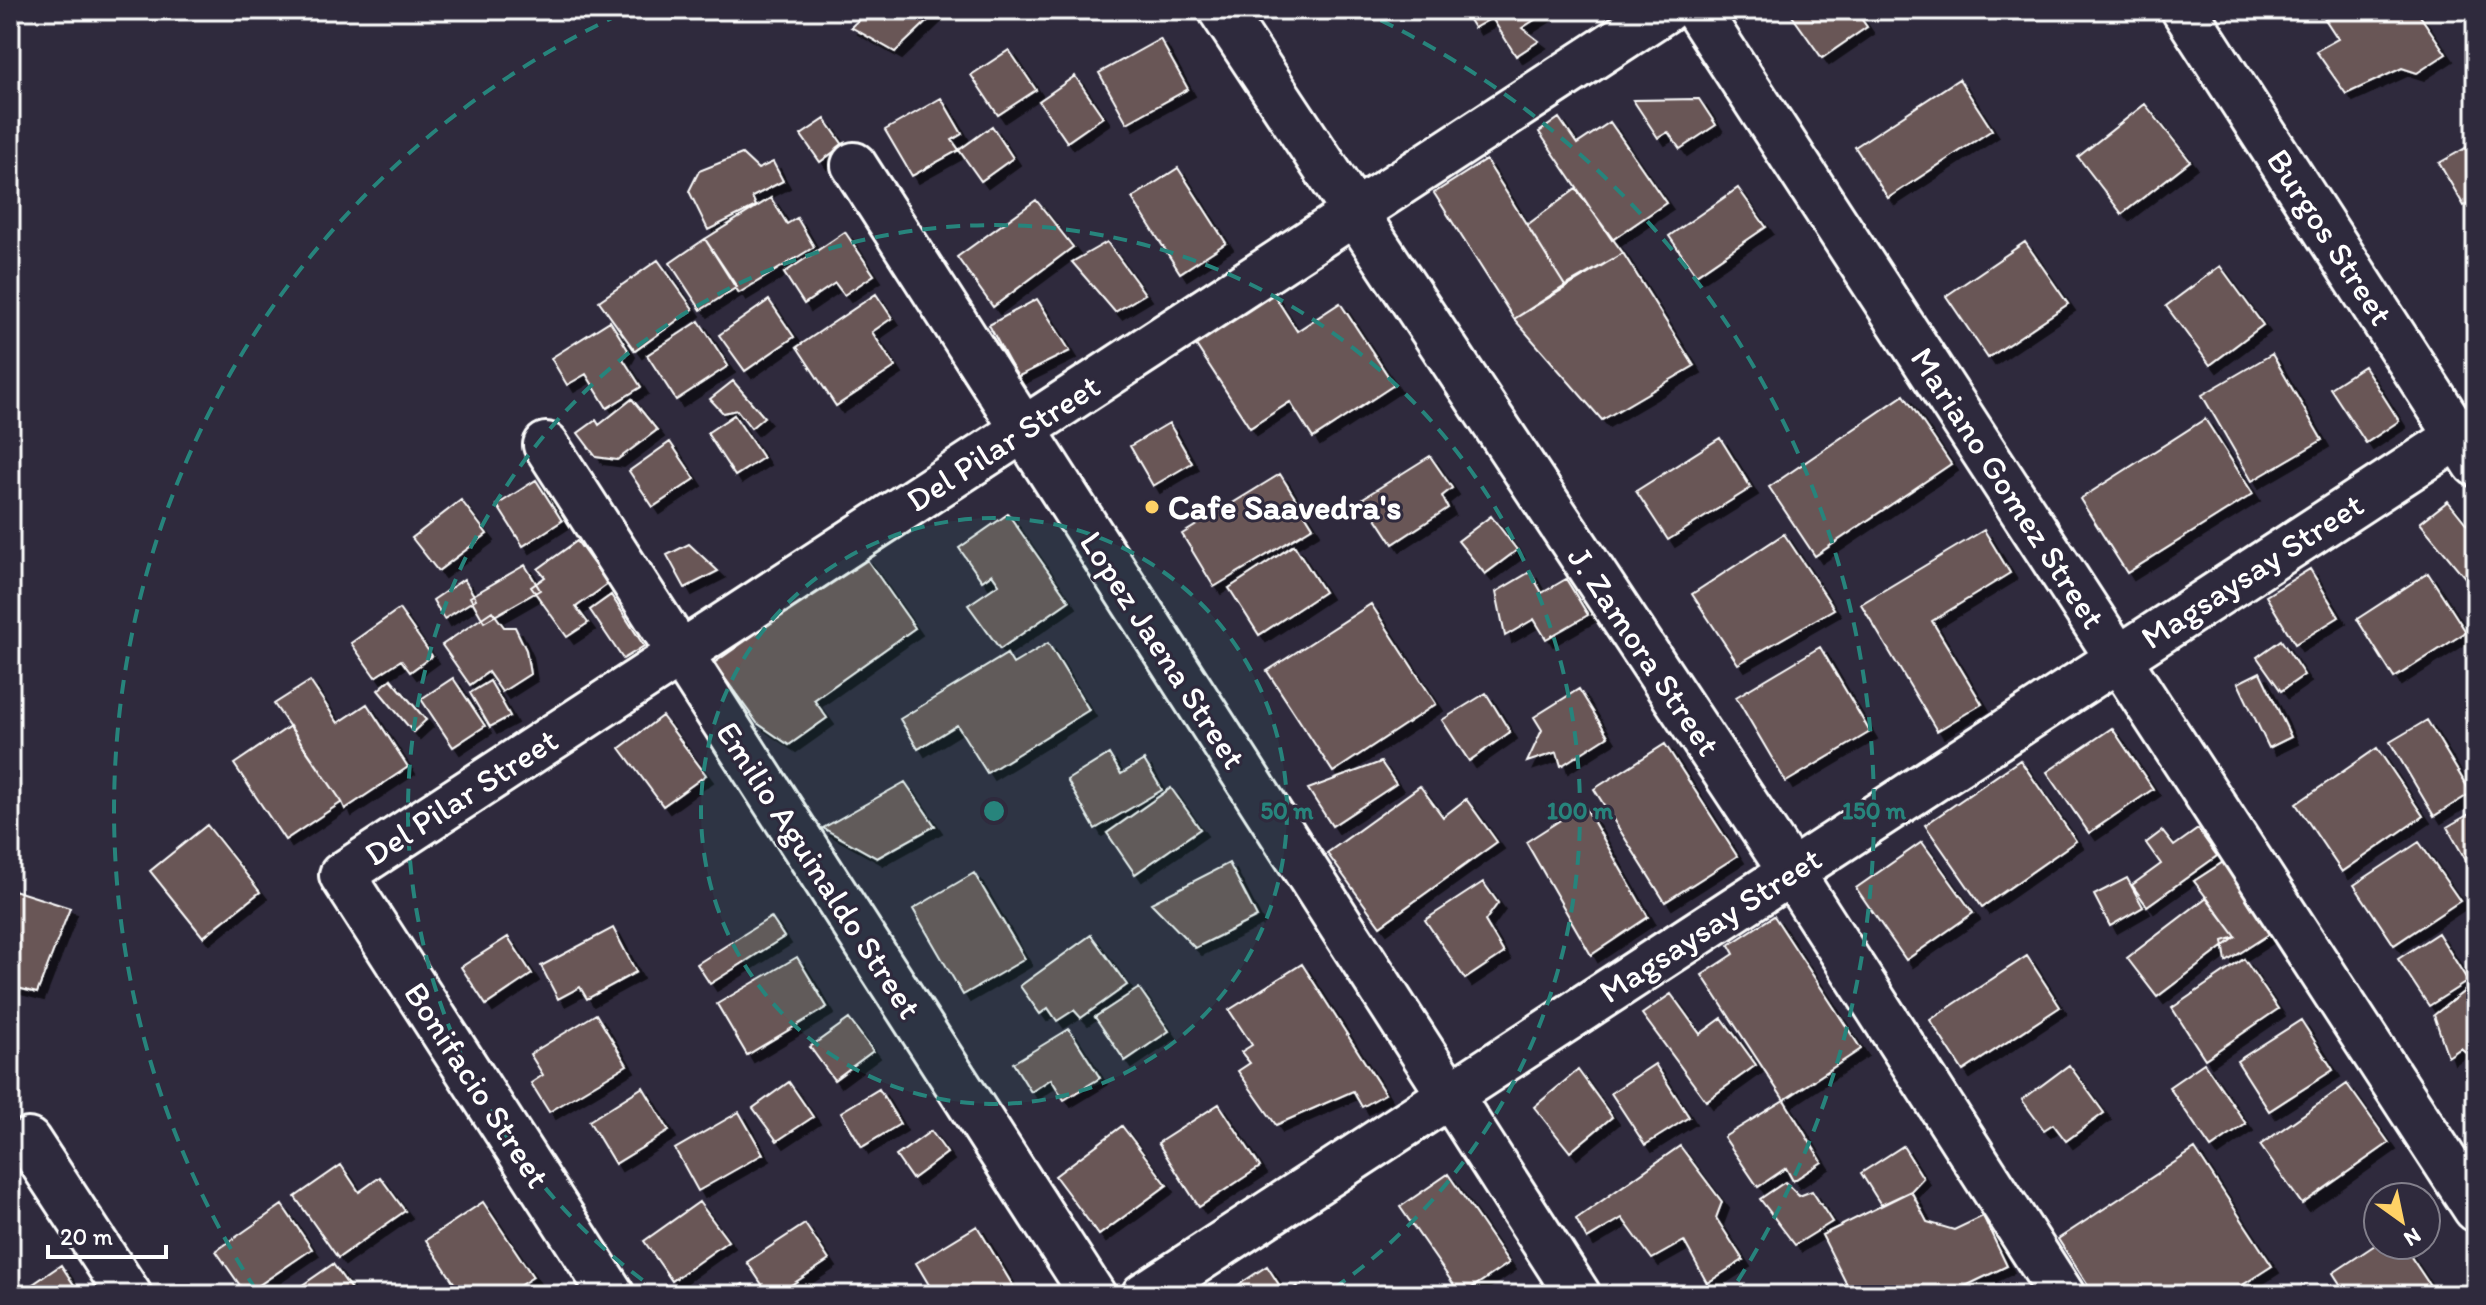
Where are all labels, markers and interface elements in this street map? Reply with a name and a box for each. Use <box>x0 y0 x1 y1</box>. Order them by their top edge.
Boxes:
street label: Burgos Street <box>2258 141 2402 333</box>
street label: Mariano Gomez Street <box>1902 340 2114 636</box>
street label: Del Pilar Street <box>899 365 1107 521</box>
street label: Magsaysay Street <box>2133 484 2371 658</box>
place label: Cafe Saavedra's <box>1168 487 1401 528</box>
marker: Cafe Saavedra's <box>1143 498 1161 516</box>
street label: Lopez Jaena Street <box>1071 523 1255 777</box>
street label: J. Zamora Street <box>1559 538 1729 764</box>
street label: Emilio Aguinaldo Street <box>708 714 930 1026</box>
street label: Del Pilar Street <box>357 719 565 875</box>
text: 50 m <box>1261 796 1314 825</box>
text: 100 m <box>1547 796 1614 825</box>
text: 150 m <box>1842 796 1907 825</box>
centre of rings <box>980 797 1008 825</box>
street label: Magsaysay Street <box>1591 838 1829 1012</box>
street label: Bonifacio Street <box>395 974 559 1196</box>
north arrow <box>2362 1181 2442 1261</box>
scale bar <box>48 1209 166 1259</box>
text: 20 m <box>60 1222 113 1251</box>
text: N <box>2399 1222 2426 1253</box>

